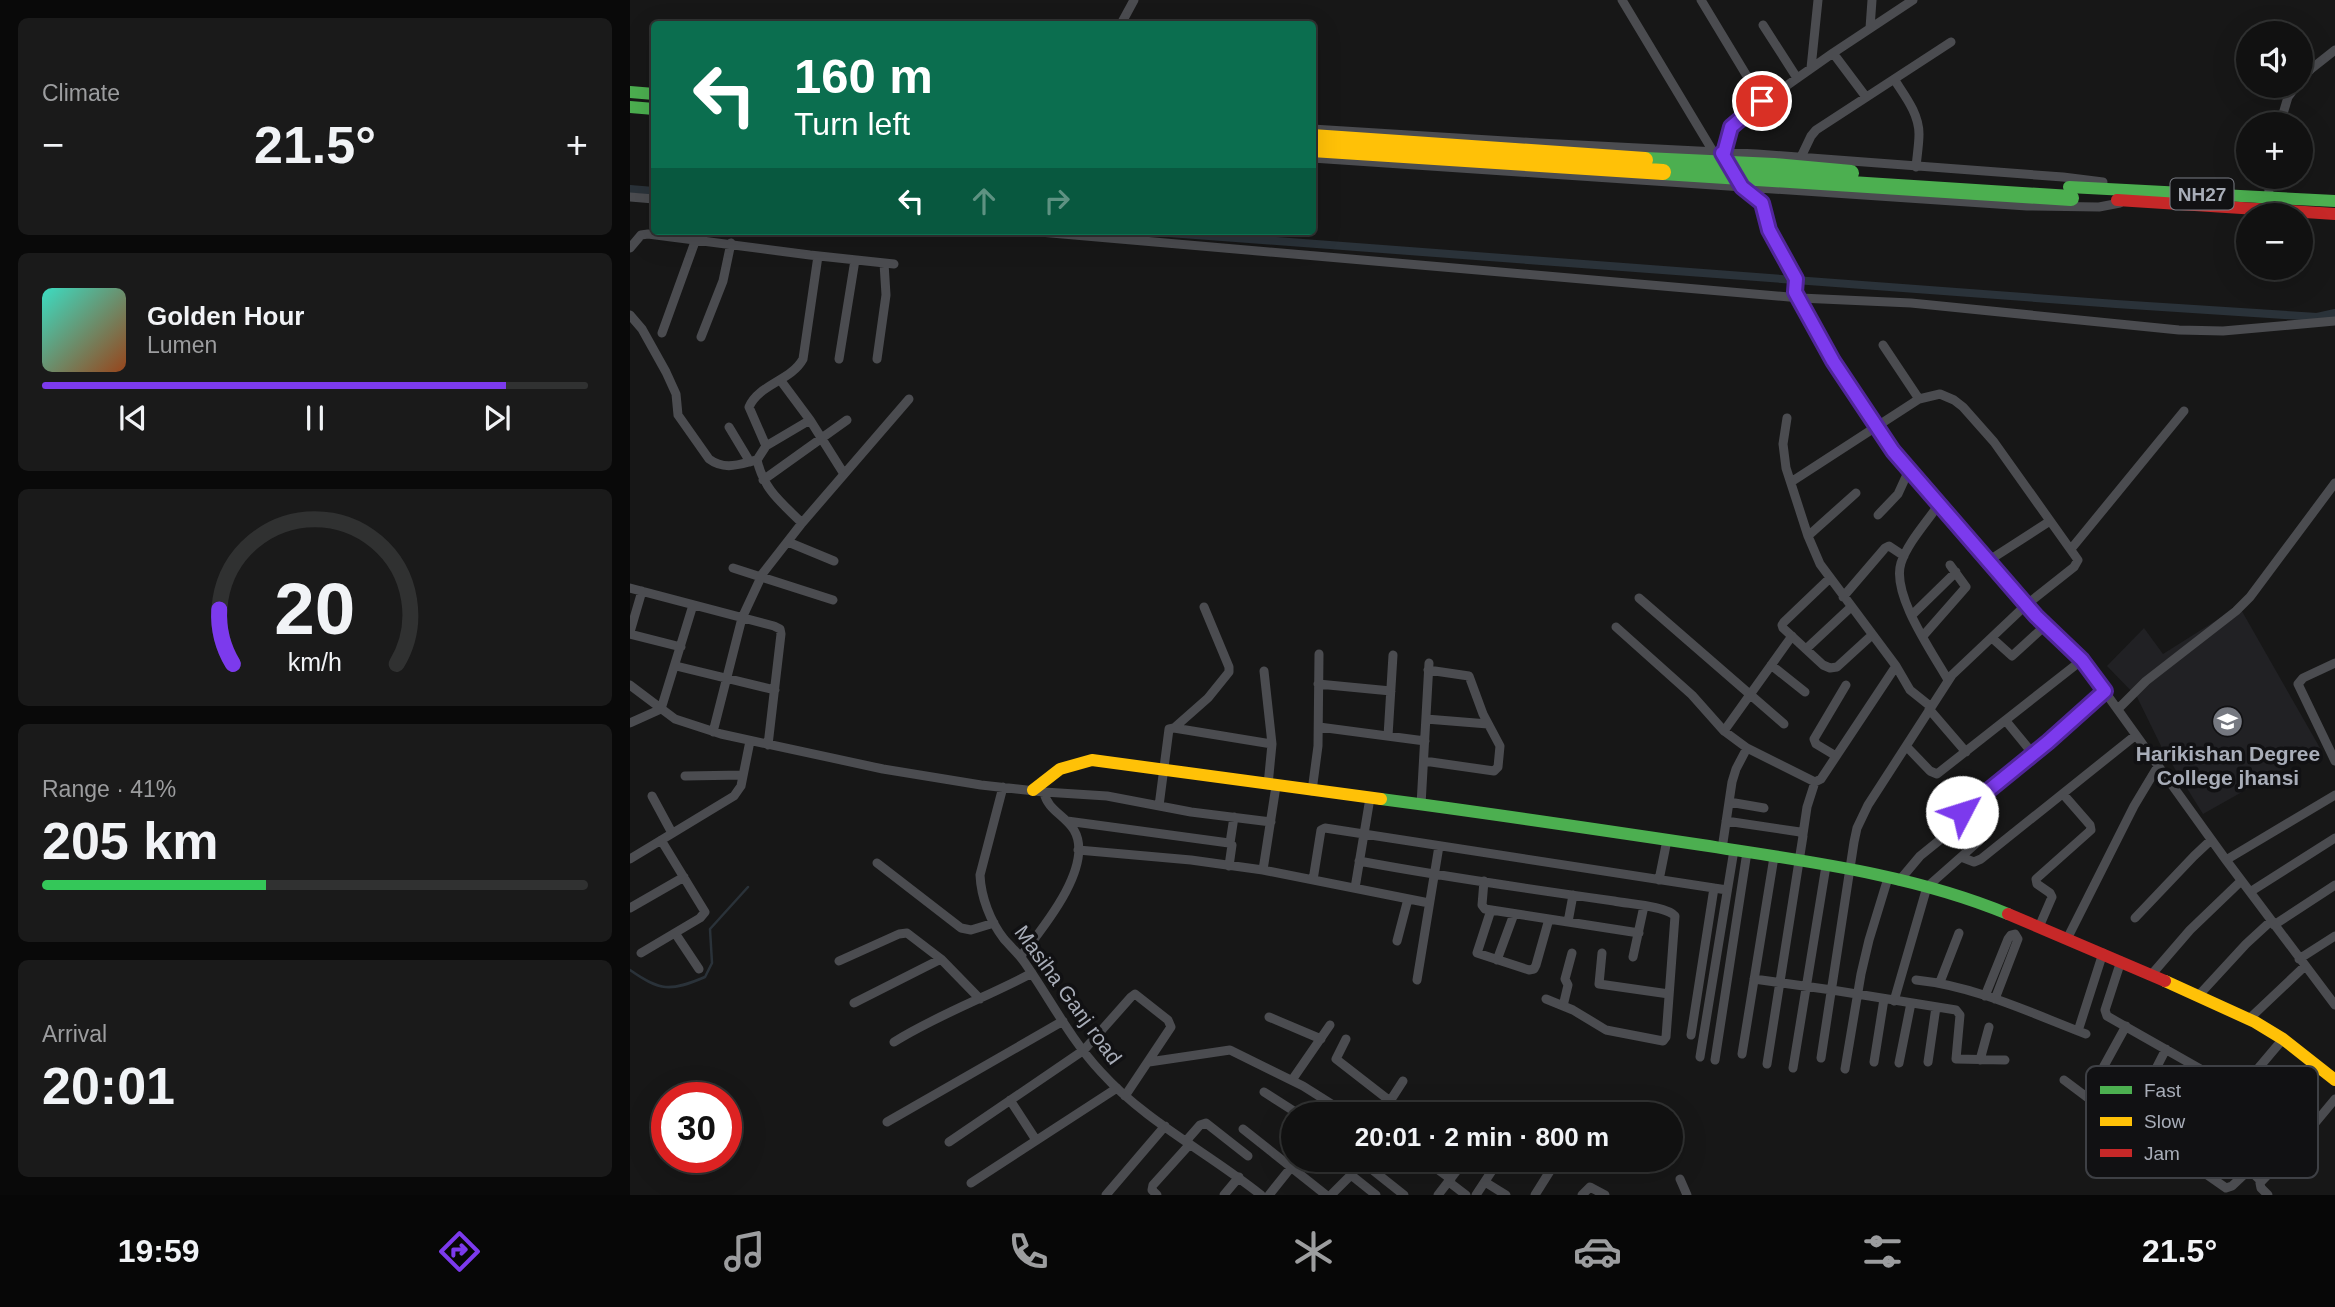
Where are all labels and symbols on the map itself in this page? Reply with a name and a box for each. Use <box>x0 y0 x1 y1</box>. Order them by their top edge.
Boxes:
pin <box>1732 71 1792 131</box>
road number: NH27 <box>2170 178 2234 210</box>
school or university icon: Harikishan Degree College jhansi <box>2211 705 2245 739</box>
place label: Harikishan Degree College jhansi <box>2136 742 2320 789</box>
position arrow <box>1925 775 1999 849</box>
street label: Masiha Ganj road <box>1010 921 1126 1069</box>
legend <box>2086 1066 2318 1178</box>
text: Fast <box>2144 1080 2182 1101</box>
speed limit sign: 30 <box>651 1082 742 1173</box>
text: Slow <box>2144 1111 2185 1132</box>
text: Jam <box>2144 1143 2180 1164</box>

